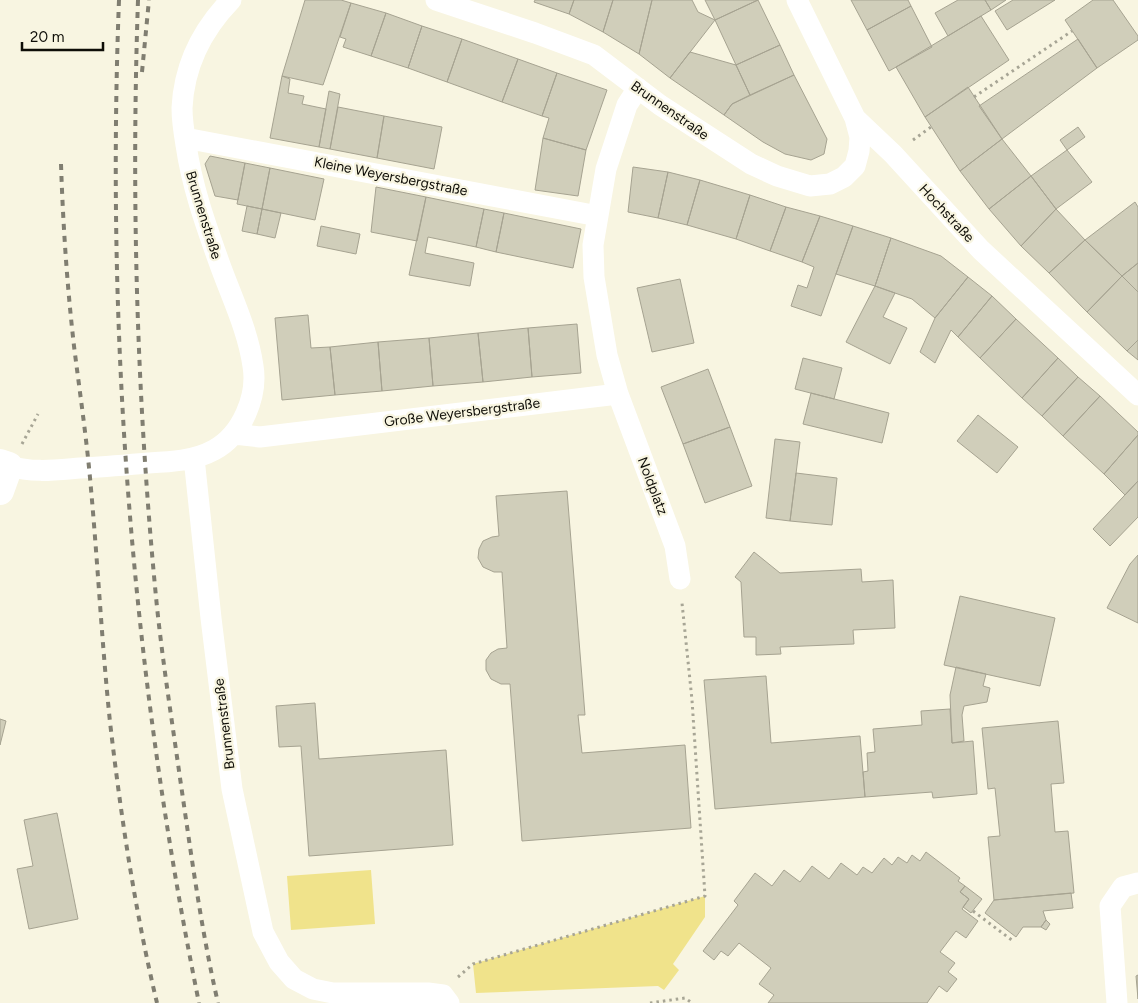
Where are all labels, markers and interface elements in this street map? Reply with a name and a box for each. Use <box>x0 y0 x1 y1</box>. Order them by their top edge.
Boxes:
scale bar <box>22 20 104 52</box>
text: 20 m <box>30 28 64 46</box>
street label: Brunnenstraße <box>627 77 712 144</box>
street label: Kleine Weyersbergstraße <box>313 153 469 200</box>
street label: Brunnenstraße <box>182 169 225 262</box>
street label: Hochstraße <box>915 181 978 246</box>
street label: Große Weyersbergstraße <box>383 394 541 430</box>
street label: Noldplatz <box>634 455 671 518</box>
street label: Brunnenstraße <box>210 677 239 770</box>

